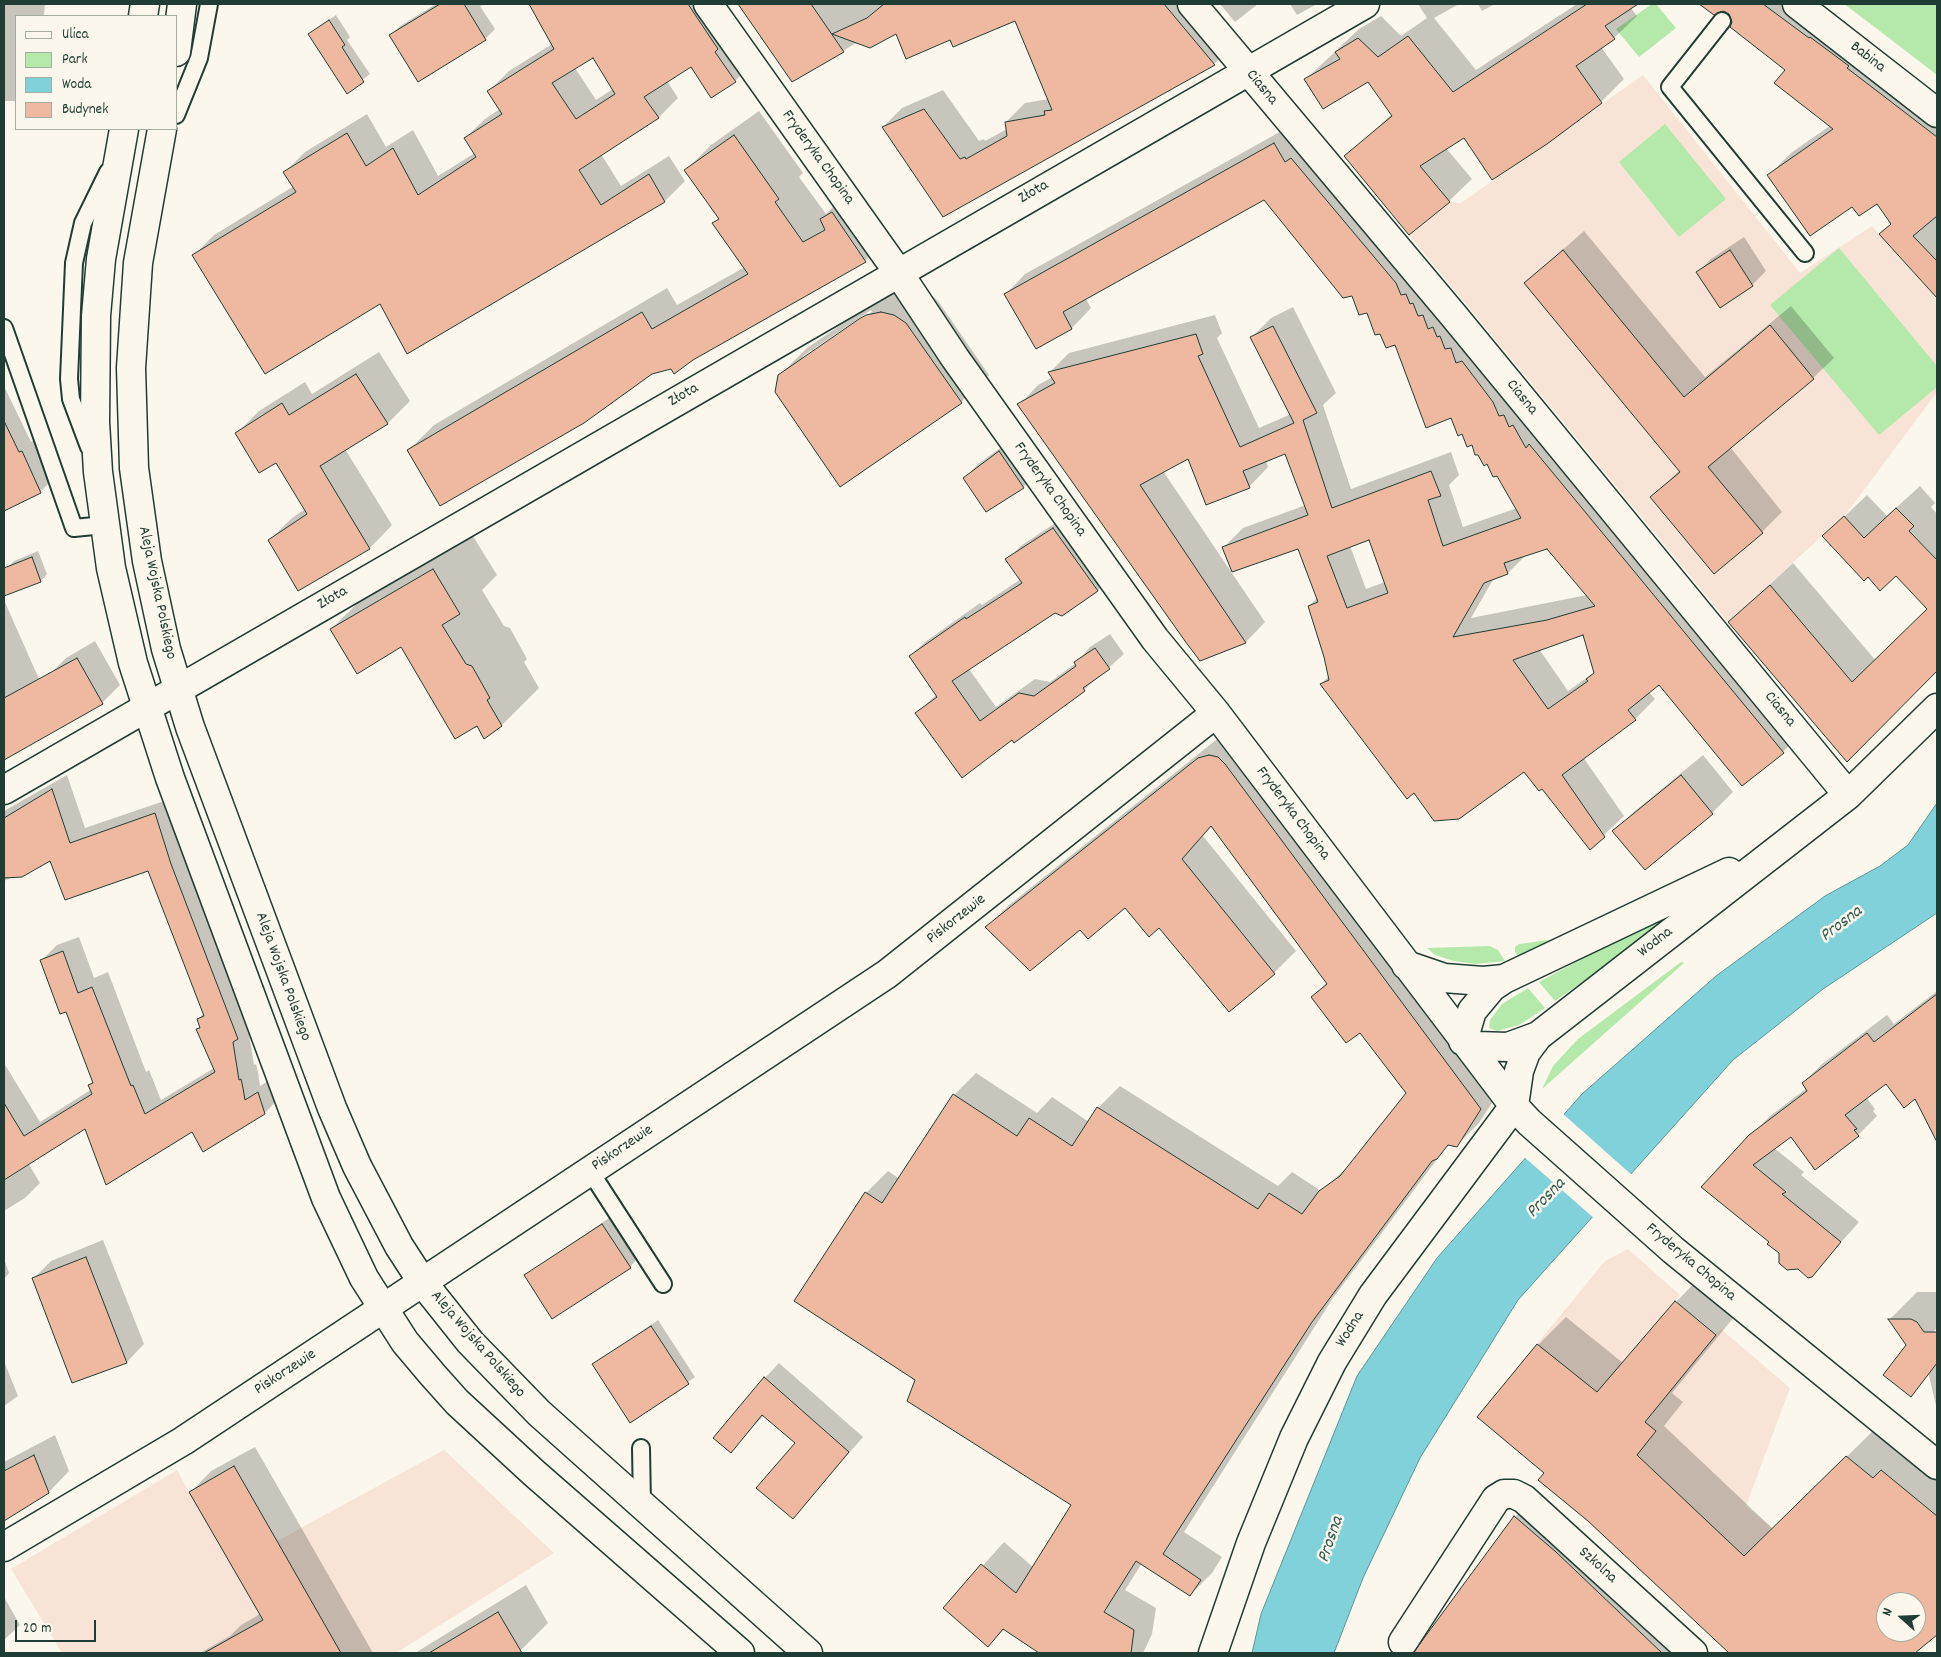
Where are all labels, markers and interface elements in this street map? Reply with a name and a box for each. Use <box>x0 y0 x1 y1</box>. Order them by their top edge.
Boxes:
legend <box>15 15 178 130</box>
text: Ulica <box>62 24 89 46</box>
street label: Babina <box>1845 38 1889 78</box>
text: Park <box>62 49 88 71</box>
street label: Ciasna <box>1241 67 1281 109</box>
text: Woda <box>62 74 91 96</box>
text: Budynek <box>62 99 108 121</box>
street label: Fryderyka Chopina <box>776 107 858 209</box>
street label: Złota <box>1016 177 1052 209</box>
street label: Ciasna <box>1501 376 1541 420</box>
street label: Złota <box>666 380 702 412</box>
street label: Fryderyka Chopina <box>1008 439 1090 541</box>
street label: Aleja Wojska Polskiego <box>133 525 179 661</box>
street label: Złota <box>315 583 351 615</box>
street label: Ciasna <box>1759 688 1799 732</box>
street label: Fryderyka Chopina <box>1251 764 1333 864</box>
street label: Piskorzewie <box>924 891 990 949</box>
water label: Prosna <box>1817 902 1867 948</box>
street label: Aleja Wojska Polskiego <box>250 910 314 1044</box>
street label: Wodna <box>1635 924 1677 962</box>
street label: Piskorzewie <box>589 1121 657 1177</box>
water label: Prosna <box>1523 1175 1571 1223</box>
street label: Fryderyka Chopina <box>1641 1220 1739 1306</box>
street label: Aleja Wojska Polskiego <box>425 1288 529 1402</box>
street label: Wodna <box>1333 1309 1369 1351</box>
street label: Piskorzewie <box>251 1346 321 1400</box>
water label: Prosna <box>1314 1514 1350 1566</box>
street label: Szkolna <box>1574 1544 1620 1588</box>
north arrow <box>1876 1592 1926 1642</box>
text: N <box>1877 1606 1898 1619</box>
scale bar <box>18 1610 99 1642</box>
text: 20 m <box>23 1618 51 1640</box>

